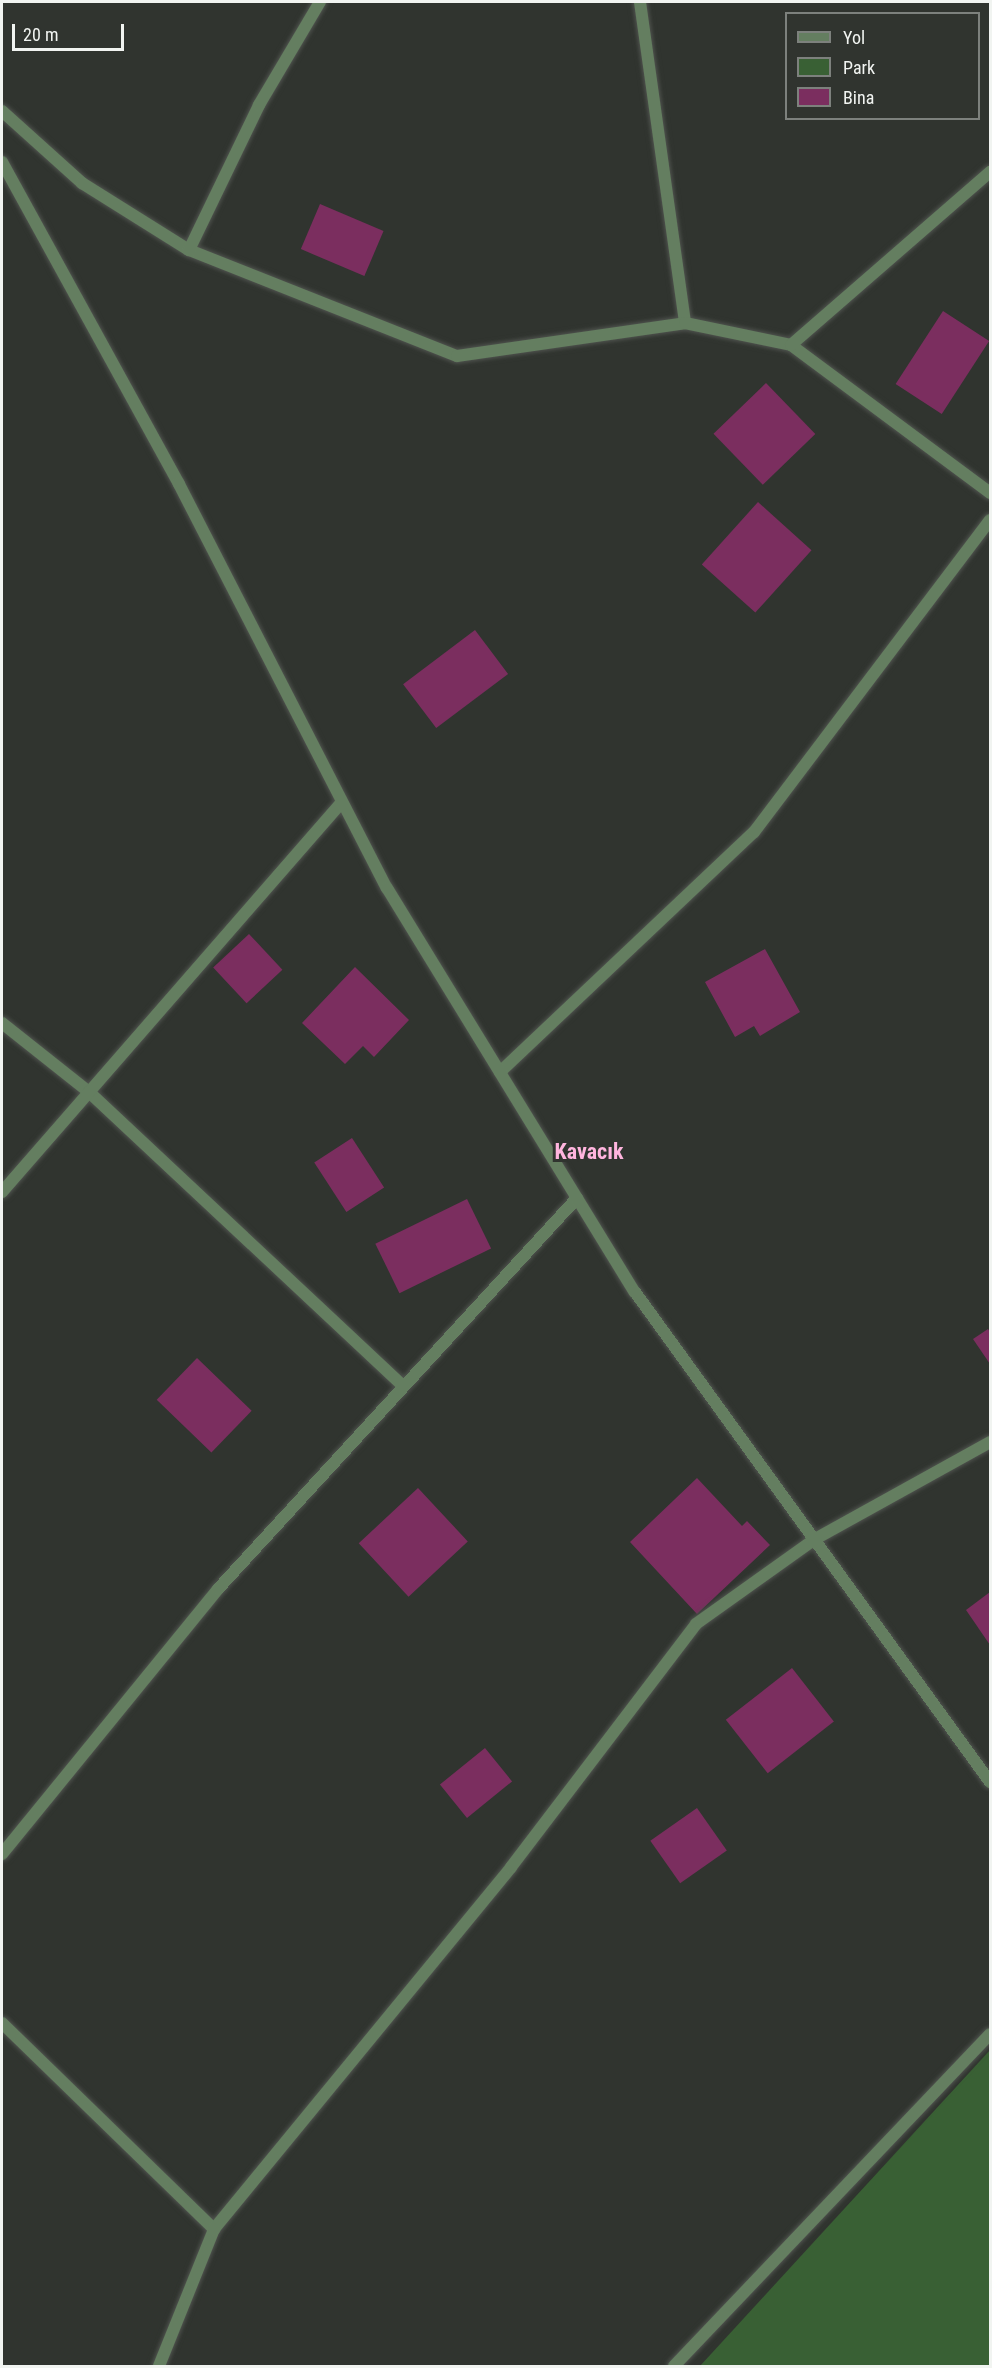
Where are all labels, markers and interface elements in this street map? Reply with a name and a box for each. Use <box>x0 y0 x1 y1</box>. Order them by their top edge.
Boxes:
scale bar <box>15 12 128 50</box>
legend <box>785 12 980 120</box>
text: 20 m <box>23 24 58 45</box>
text: Yol <box>843 27 865 48</box>
text: Park <box>843 57 875 78</box>
text: Bina <box>843 87 874 108</box>
district label: Kavacık <box>555 1139 623 1165</box>

